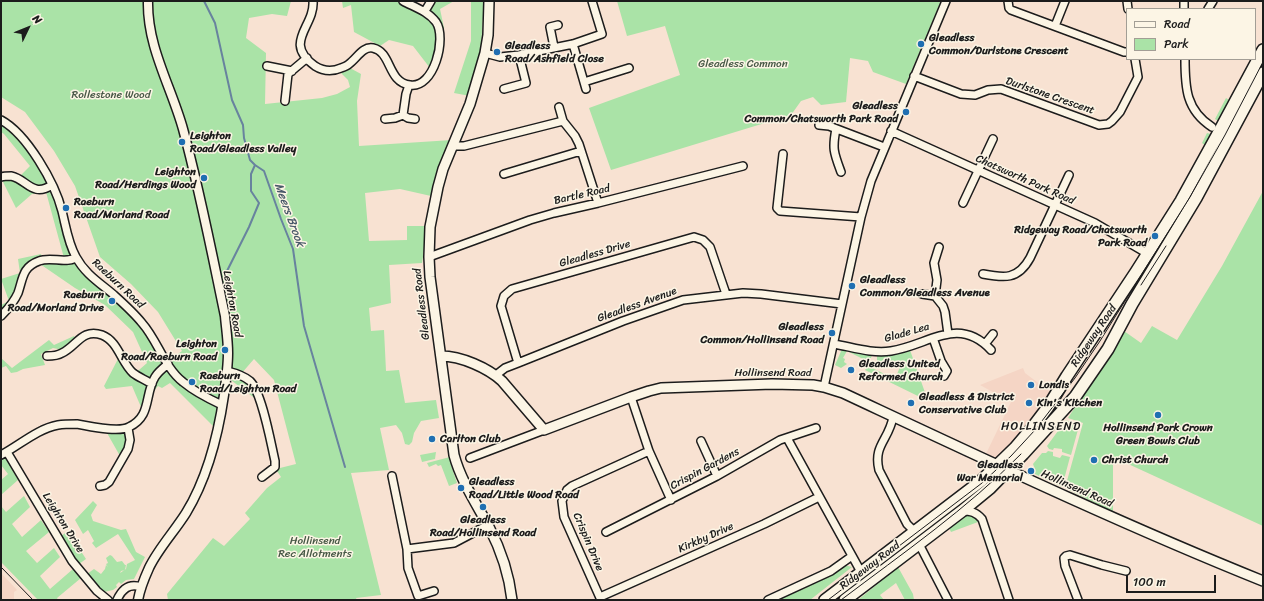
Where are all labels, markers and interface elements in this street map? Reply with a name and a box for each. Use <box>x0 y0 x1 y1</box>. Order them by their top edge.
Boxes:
north arrow <box>8 8 48 48</box>
legend <box>1126 8 1256 60</box>
text: N <box>28 10 47 29</box>
text: Road <box>1164 13 1190 35</box>
place label: Gleadless Common/Durlstone Crescent <box>929 31 1068 57</box>
text: Park <box>1164 33 1189 55</box>
place label: Gleadless Road/Ashfield Close <box>505 39 604 65</box>
marker: Gleadless Common/Durlstone Crescent <box>916 39 926 49</box>
marker: Gleadless Road/Ashfield Close <box>492 47 502 57</box>
park label: Gleadless Common <box>698 57 788 71</box>
street label: Durlstone Crescent <box>1004 75 1096 117</box>
park label: Rollestone Wood <box>72 88 150 102</box>
place label: Gleadless Common/Chatsworth Park Road <box>744 99 898 125</box>
marker: Gleadless Common/Chatsworth Park Road <box>901 107 911 117</box>
place label: Leighton Road/Gleadless Valley <box>190 129 296 155</box>
marker: Leighton Road/Gleadless Valley <box>177 137 187 147</box>
street label: Chatsworth Park Road <box>973 152 1077 208</box>
place label: Leighton Road/Herdings Wood <box>95 165 196 191</box>
marker: Leighton Road/Herdings Wood <box>199 173 209 183</box>
water label: Meers Brook <box>271 181 307 249</box>
street label: Bartle Road <box>553 182 611 208</box>
place label: Raeburn Road/Morland Road <box>74 195 169 221</box>
marker: Raeburn Road/Morland Road <box>61 203 71 213</box>
place label: Ridgeway Road/Chatsworth Park Road <box>1014 223 1147 249</box>
marker: Ridgeway Road/Chatsworth Park Road <box>1150 231 1160 241</box>
street label: Gleadless Drive <box>558 238 632 270</box>
street label: Raeburn Road <box>89 256 147 312</box>
street label: Gleadless Road <box>411 267 433 341</box>
street label: Leighton Road <box>220 270 244 338</box>
place label: Gleadless Common/Gleadless Avenue <box>860 273 990 299</box>
marker: Gleadless Common/Gleadless Avenue <box>847 281 857 291</box>
street label: Gleadless Avenue <box>596 285 678 325</box>
place label: Raeburn Road/Morland Drive <box>8 288 104 314</box>
marker: Raeburn Road/Morland Drive <box>107 296 117 306</box>
street label: Ridgeway Road <box>1068 302 1120 370</box>
place label: Gleadless Common/Hollinsend Road <box>700 320 824 346</box>
street label: Glade Lea <box>883 320 931 346</box>
marker: Gleadless Common/Hollinsend Road <box>827 328 837 338</box>
place label: Leighton Road/Raeburn Road <box>121 337 217 363</box>
marker: Leighton Road/Raeburn Road <box>220 345 230 355</box>
place label: Gleadless United Reformed Church <box>859 357 943 383</box>
marker: Gleadless United Reformed Church <box>846 365 856 375</box>
street label: Hollinsend Road <box>734 366 812 380</box>
place label: Raeburn Road/Leighton Road <box>200 369 296 395</box>
marker: Raeburn Road/Leighton Road <box>187 377 197 387</box>
place label: Londis <box>1039 378 1069 392</box>
marker: Londis <box>1026 380 1036 390</box>
place label: Gleadless & District Conservative Club <box>919 390 1015 416</box>
place label: Kin's Kitchen <box>1037 396 1102 410</box>
marker: Gleadless & District Conservative Club <box>906 398 916 408</box>
marker: Kin's Kitchen <box>1024 398 1034 408</box>
marker: Hollinsend Park Crown Green Bowls Club <box>1153 410 1163 420</box>
district label: HOLLINSEND <box>1001 420 1081 434</box>
place label: Hollinsend Park Crown Green Bowls Club <box>1103 421 1213 447</box>
place label: Carlton Club <box>440 432 501 446</box>
marker: Carlton Club <box>427 434 437 444</box>
street label: Crispin Gardens <box>668 445 742 493</box>
place label: Christ Church <box>1102 453 1169 467</box>
marker: Christ Church <box>1089 455 1099 465</box>
place label: Gleadless War Memorial <box>957 458 1023 484</box>
marker: Gleadless War Memorial <box>1026 466 1036 476</box>
street label: Hollinsend Road <box>1039 467 1115 511</box>
place label: Gleadless Road/Little Wood Road <box>469 475 579 501</box>
marker: Gleadless Road/Little Wood Road <box>456 483 466 493</box>
street label: Leighton Drive <box>39 490 87 556</box>
marker: Gleadless Road/Hollinsend Road <box>478 502 488 512</box>
street label: Crispin Drive <box>570 511 606 573</box>
place label: Gleadless Road/Hollinsend Road <box>430 513 536 539</box>
street label: Kirkby Drive <box>676 520 736 556</box>
park label: Hollinsend Rec Allotments <box>278 534 352 560</box>
street label: Ridgeway Road <box>837 539 903 593</box>
scale bar <box>1128 567 1218 593</box>
text: 100 m <box>1133 571 1166 593</box>

